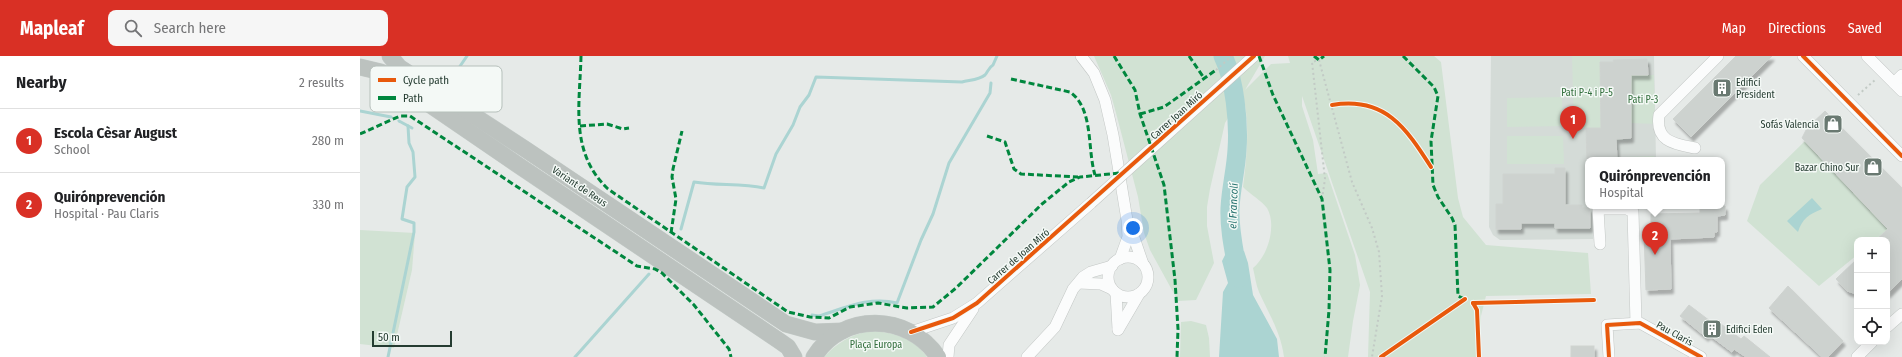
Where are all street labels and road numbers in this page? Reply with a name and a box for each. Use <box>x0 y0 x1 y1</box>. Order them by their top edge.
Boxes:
street label: Carrer Joan Miró <box>1148 89 1205 142</box>
street label: Variant de Reus <box>550 164 609 210</box>
street label: Carrer de Joan Miró <box>985 226 1052 287</box>
street label: Pau Claris <box>1654 319 1695 349</box>

